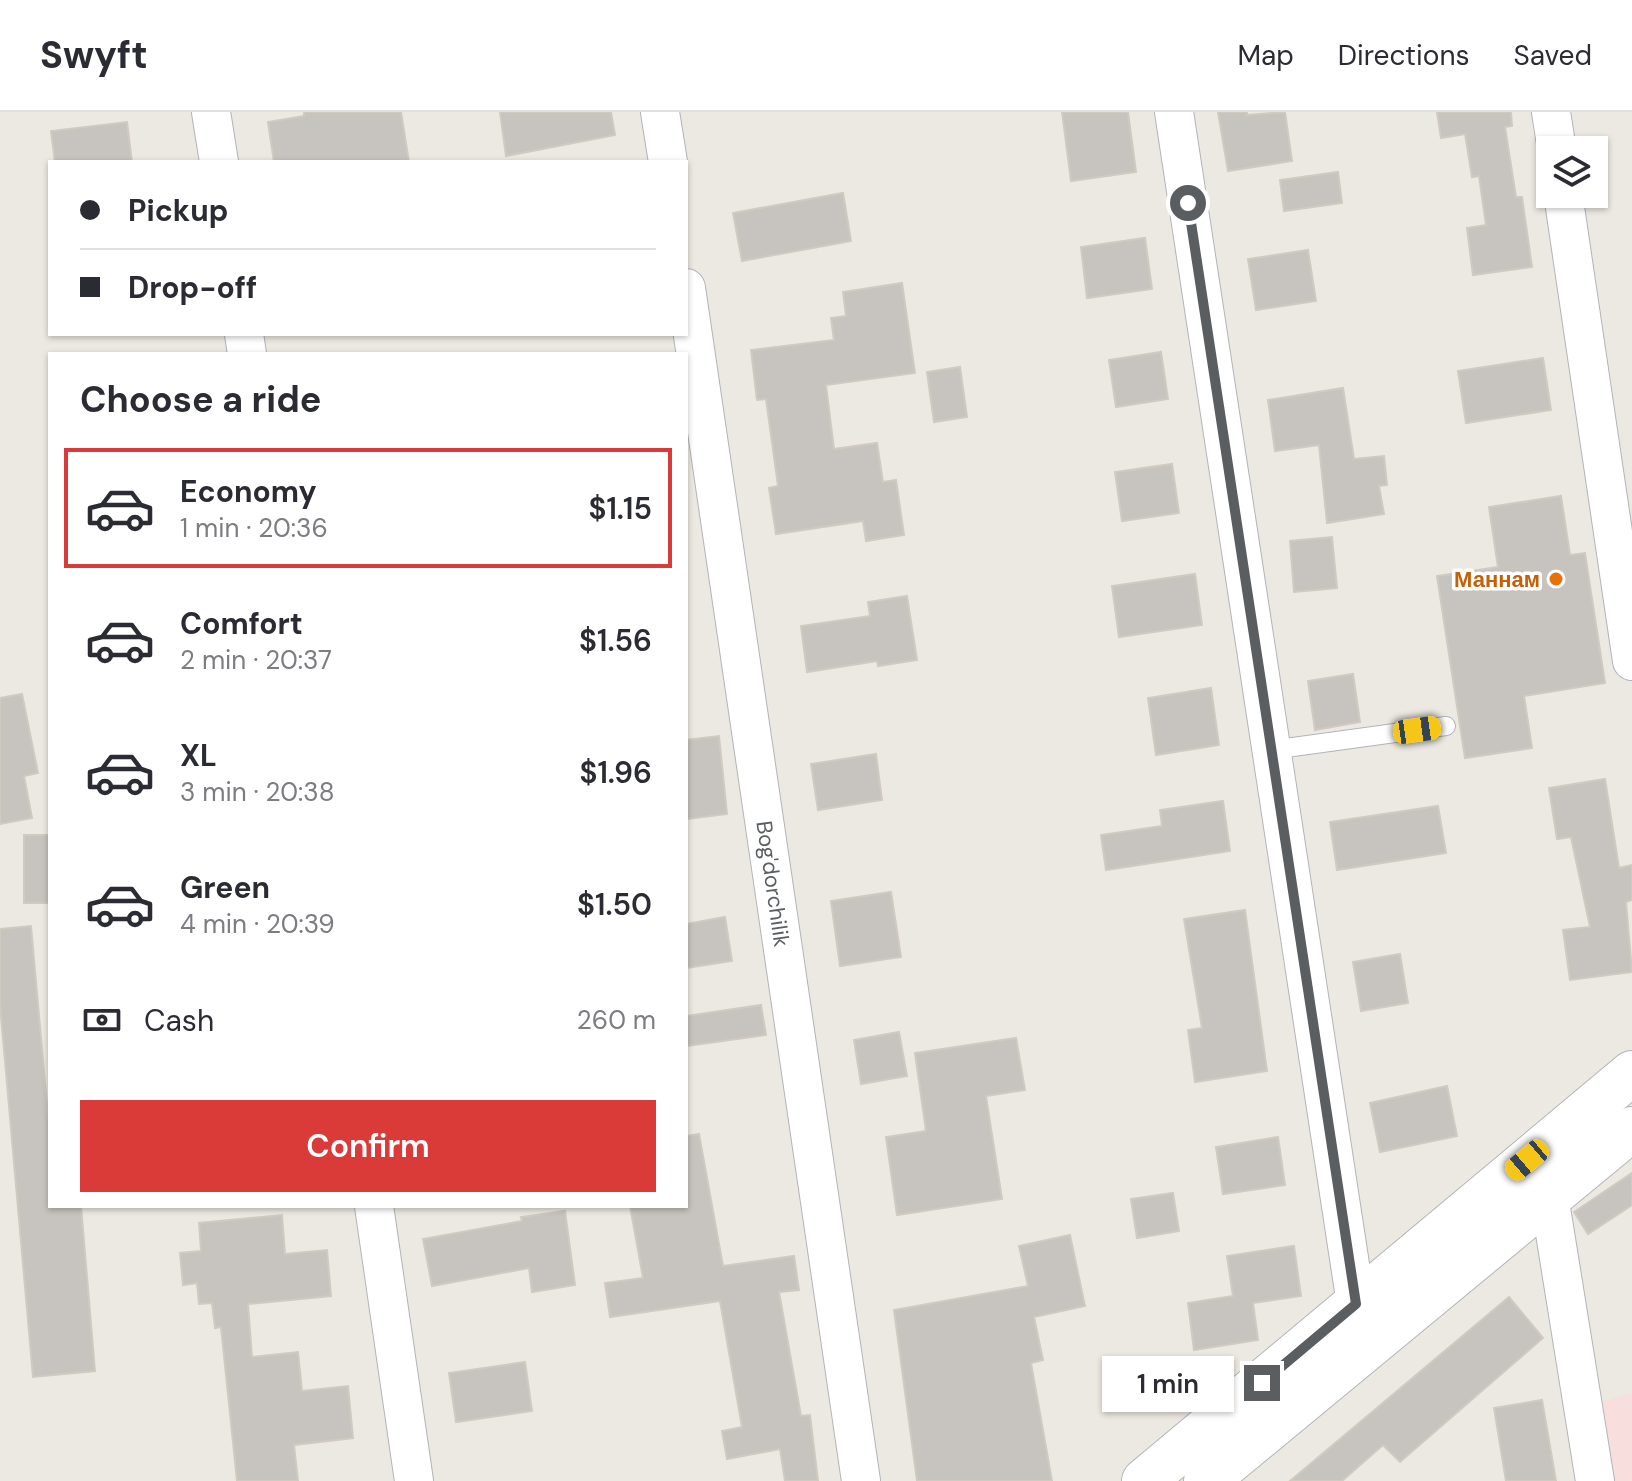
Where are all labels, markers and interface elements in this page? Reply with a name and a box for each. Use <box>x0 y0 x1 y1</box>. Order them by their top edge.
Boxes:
text: Swyft <box>40 30 148 80</box>
text: Map <box>1237 37 1294 74</box>
text: Directions <box>1338 37 1470 74</box>
text: Saved <box>1514 37 1592 74</box>
map controls <box>1536 136 1608 208</box>
button: layers <box>1536 136 1608 208</box>
route start <box>1170 185 1206 221</box>
text: Pickup <box>128 191 228 230</box>
text: Drop-off <box>128 268 257 307</box>
text: Choose a ride <box>80 376 321 423</box>
icon: car <box>84 472 156 544</box>
text: Economy <box>180 472 317 511</box>
text: $1.15 <box>588 489 652 528</box>
text: 1 min · 20:36 <box>180 511 328 545</box>
place label: Маннам <box>1454 565 1540 594</box>
marker: Маннам <box>1547 570 1565 588</box>
icon: car <box>84 604 156 676</box>
text: Comfort <box>180 604 303 643</box>
text: $1.56 <box>579 621 652 660</box>
text: 2 min · 20:37 <box>180 643 332 677</box>
car <box>1392 715 1442 745</box>
icon: car <box>84 736 156 808</box>
text: XL <box>180 736 217 775</box>
text: $1.96 <box>579 753 652 792</box>
text: 3 min · 20:38 <box>180 775 335 809</box>
street label: Bog'dorchilik <box>750 819 797 949</box>
icon: car <box>84 868 156 940</box>
text: Green <box>180 868 270 907</box>
text: $1.50 <box>577 885 652 924</box>
text: 4 min · 20:39 <box>180 907 335 941</box>
icon: cash <box>80 998 124 1042</box>
text: Cash <box>144 1001 214 1040</box>
text: 260 m <box>577 1003 656 1037</box>
button: Confirm <box>80 1100 656 1192</box>
car <box>1501 1135 1553 1185</box>
callout: 1 min <box>1102 1355 1234 1411</box>
route end <box>1244 1365 1280 1401</box>
text: 1 min <box>1137 1367 1199 1401</box>

